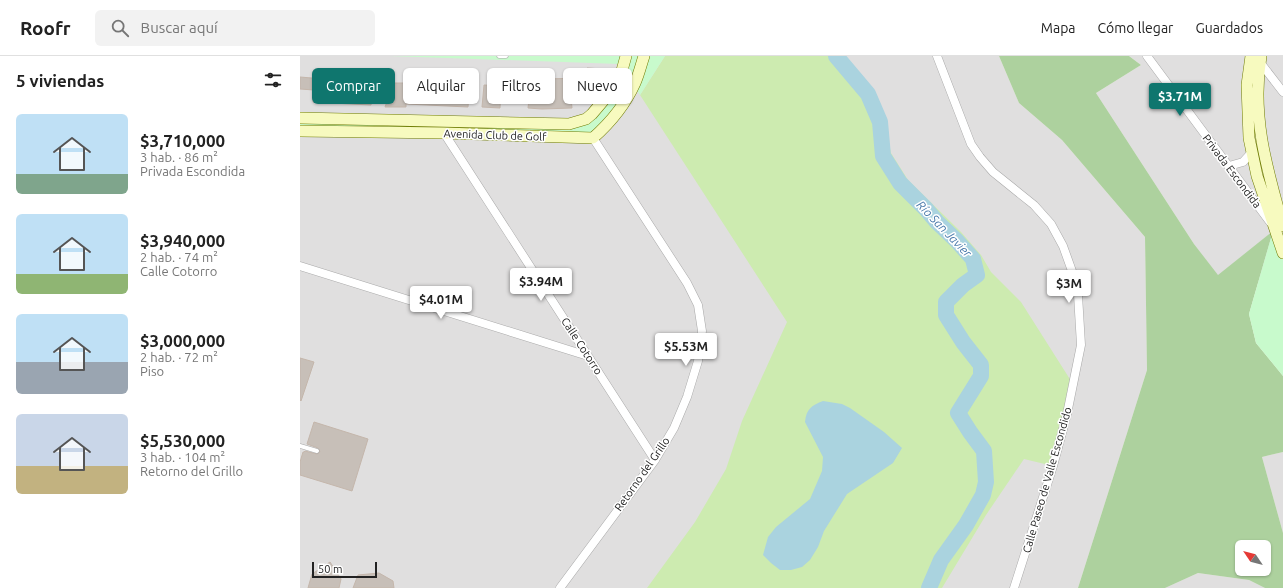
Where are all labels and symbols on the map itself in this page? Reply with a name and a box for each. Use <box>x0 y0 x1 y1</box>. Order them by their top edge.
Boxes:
pin: $3.71M <box>1147 83 1213 117</box>
street label: Avenida Club de Golf <box>443 127 547 143</box>
street label: Privada Escondida <box>1200 132 1264 210</box>
water label: Río San Javier <box>914 198 975 260</box>
pin: $3.94M <box>508 268 574 302</box>
pin: $3M <box>1050 270 1088 304</box>
pin: $4.01M <box>408 286 474 320</box>
street label: Calle Cotorro <box>559 315 605 377</box>
pin: $5.53M <box>653 333 719 367</box>
street label: Calle Paseo de Valle Escondido <box>1020 406 1074 554</box>
street label: Retorno del Grillo <box>612 435 672 513</box>
north arrow <box>1235 540 1271 576</box>
scale bar <box>312 560 377 579</box>

